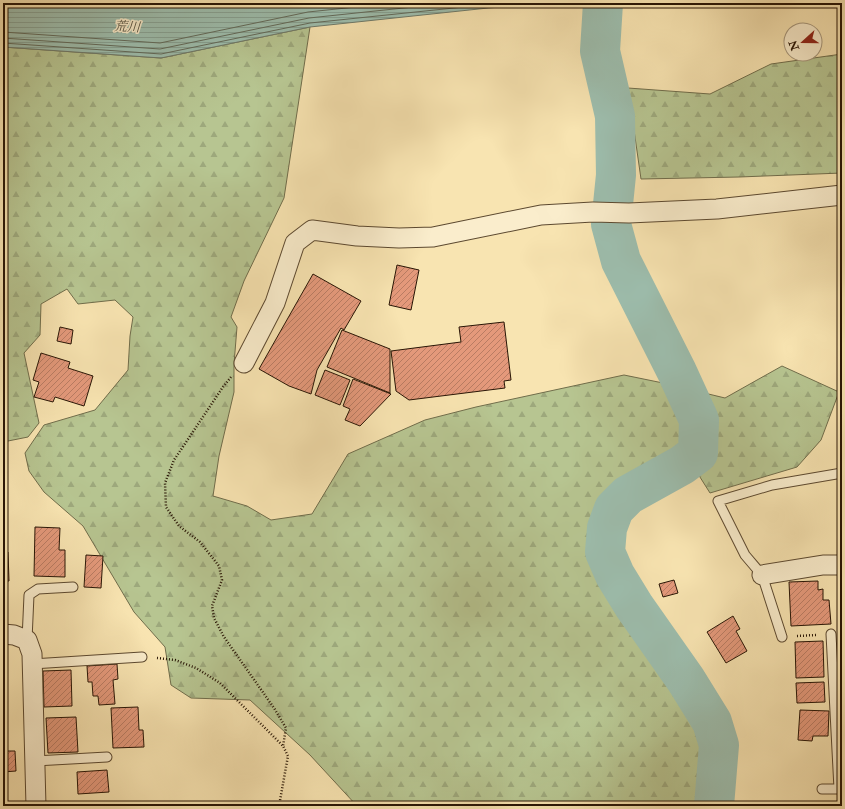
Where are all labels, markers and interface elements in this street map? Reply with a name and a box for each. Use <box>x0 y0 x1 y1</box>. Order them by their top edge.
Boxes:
water label: 荒川 <box>114 18 142 36</box>
north arrow <box>783 22 823 62</box>
text: N <box>786 37 802 53</box>

